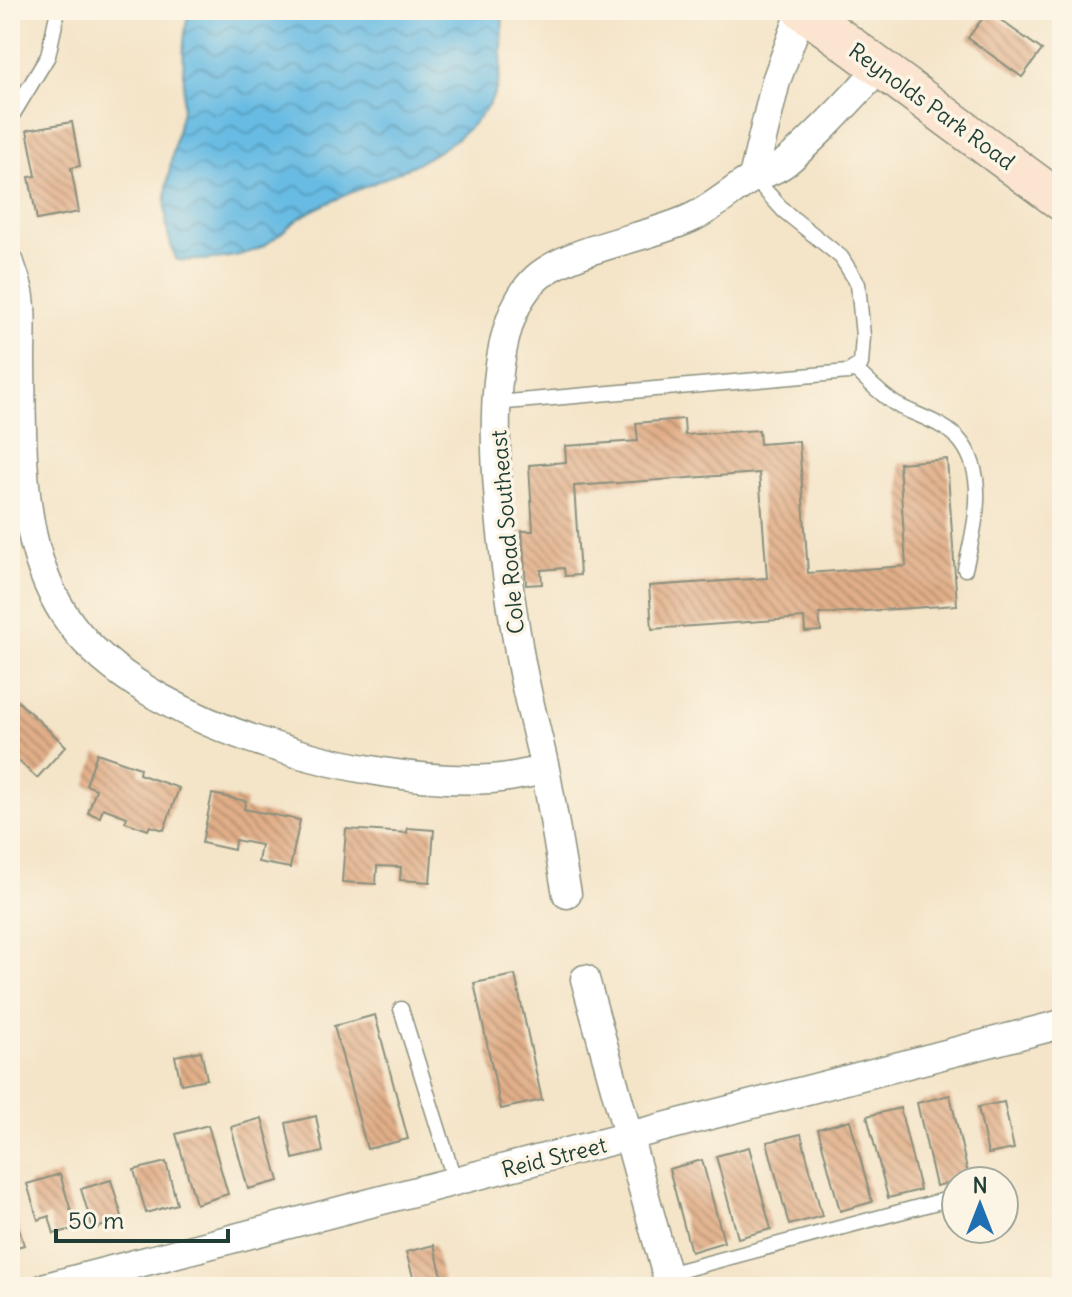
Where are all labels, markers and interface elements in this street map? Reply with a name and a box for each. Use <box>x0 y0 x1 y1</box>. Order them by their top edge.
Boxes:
street label: Reynolds Park Road <box>844 36 1021 176</box>
street label: Cole Road Southeast <box>484 429 530 635</box>
street label: Reid Street <box>499 1130 609 1184</box>
north arrow <box>940 1165 1020 1245</box>
text: N <box>972 1171 988 1199</box>
scale bar <box>56 1193 228 1243</box>
text: 50 m <box>68 1205 124 1235</box>

